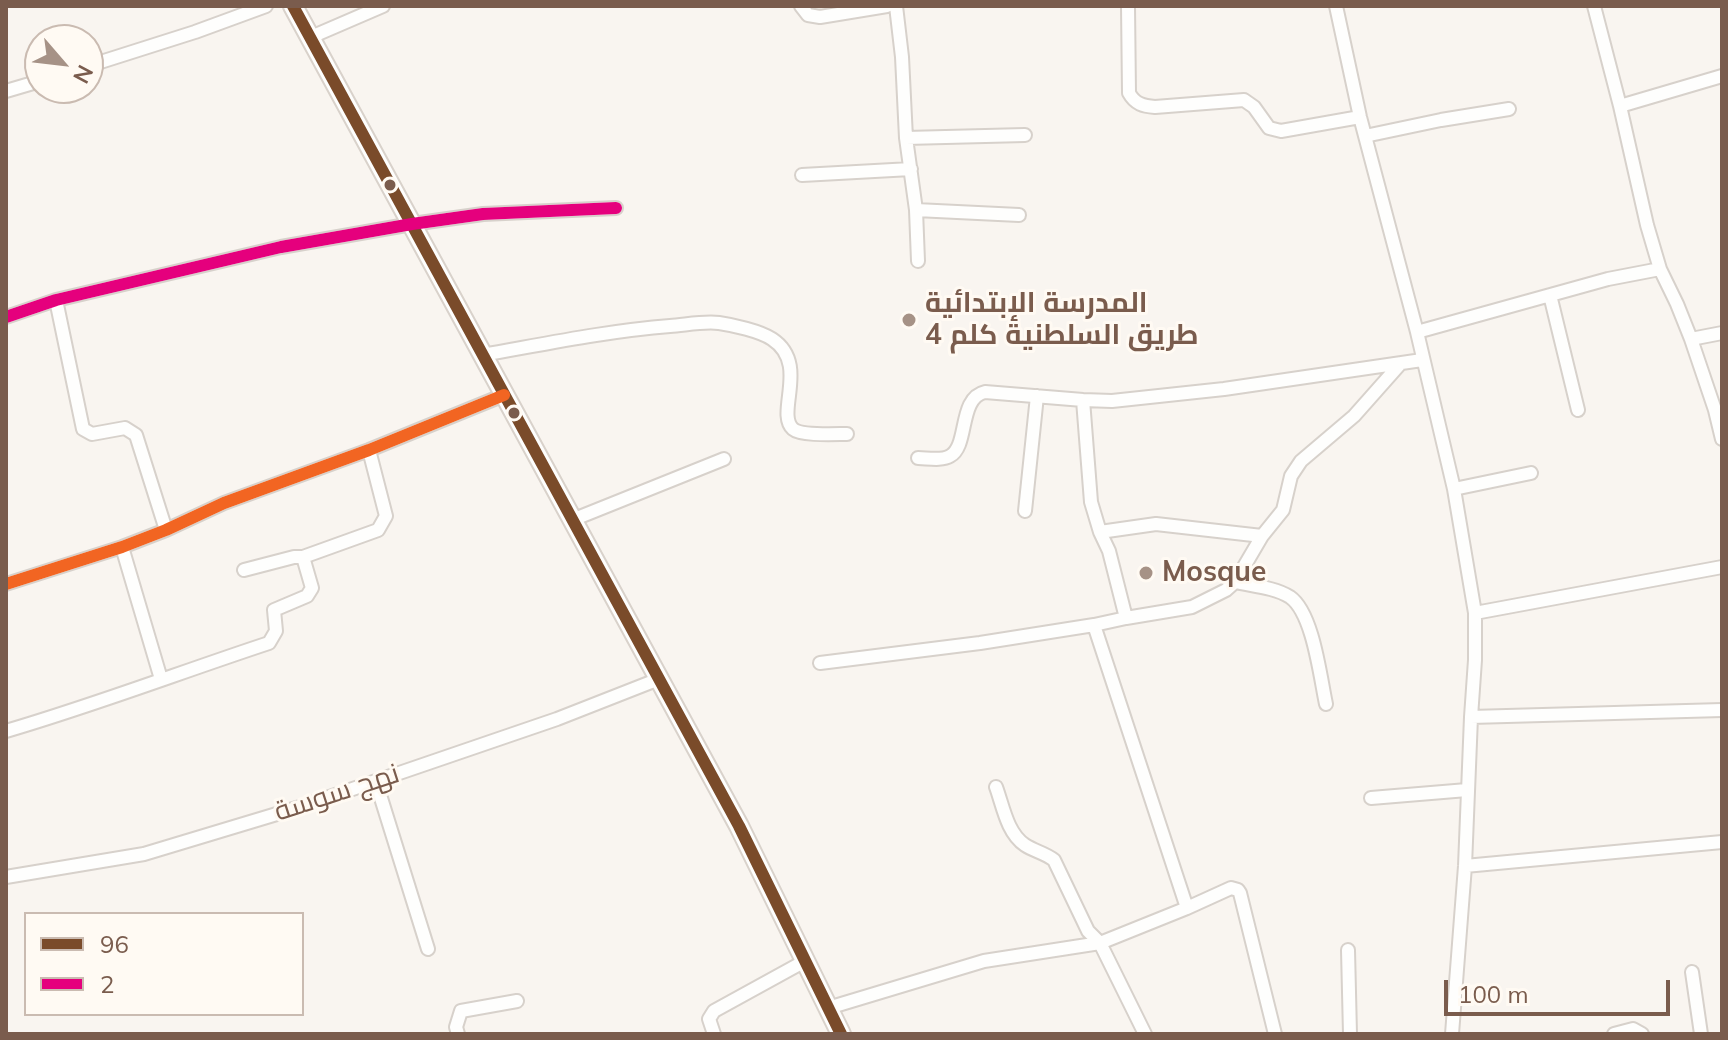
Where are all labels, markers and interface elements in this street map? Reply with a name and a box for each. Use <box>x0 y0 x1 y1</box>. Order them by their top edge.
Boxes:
north arrow <box>24 24 104 104</box>
text: N <box>67 60 100 88</box>
unlabelled marker <box>382 177 398 193</box>
place label: المدرسة الإبتدائية طريق السلطنية كلم 4 <box>925 287 1199 353</box>
marker: المدرسة الإبتدائية طريق السلطنية كلم 4 <box>900 311 918 329</box>
unlabelled marker <box>506 405 522 421</box>
place label: Mosque <box>1162 556 1266 590</box>
marker: Mosque <box>1137 564 1155 582</box>
street label: نهج سوسة <box>270 757 404 829</box>
legend <box>24 912 304 1016</box>
text: 96 <box>100 929 129 959</box>
scale bar <box>1448 964 1674 1014</box>
text: 2 <box>100 969 114 999</box>
text: 100 m <box>1458 979 1529 1009</box>

